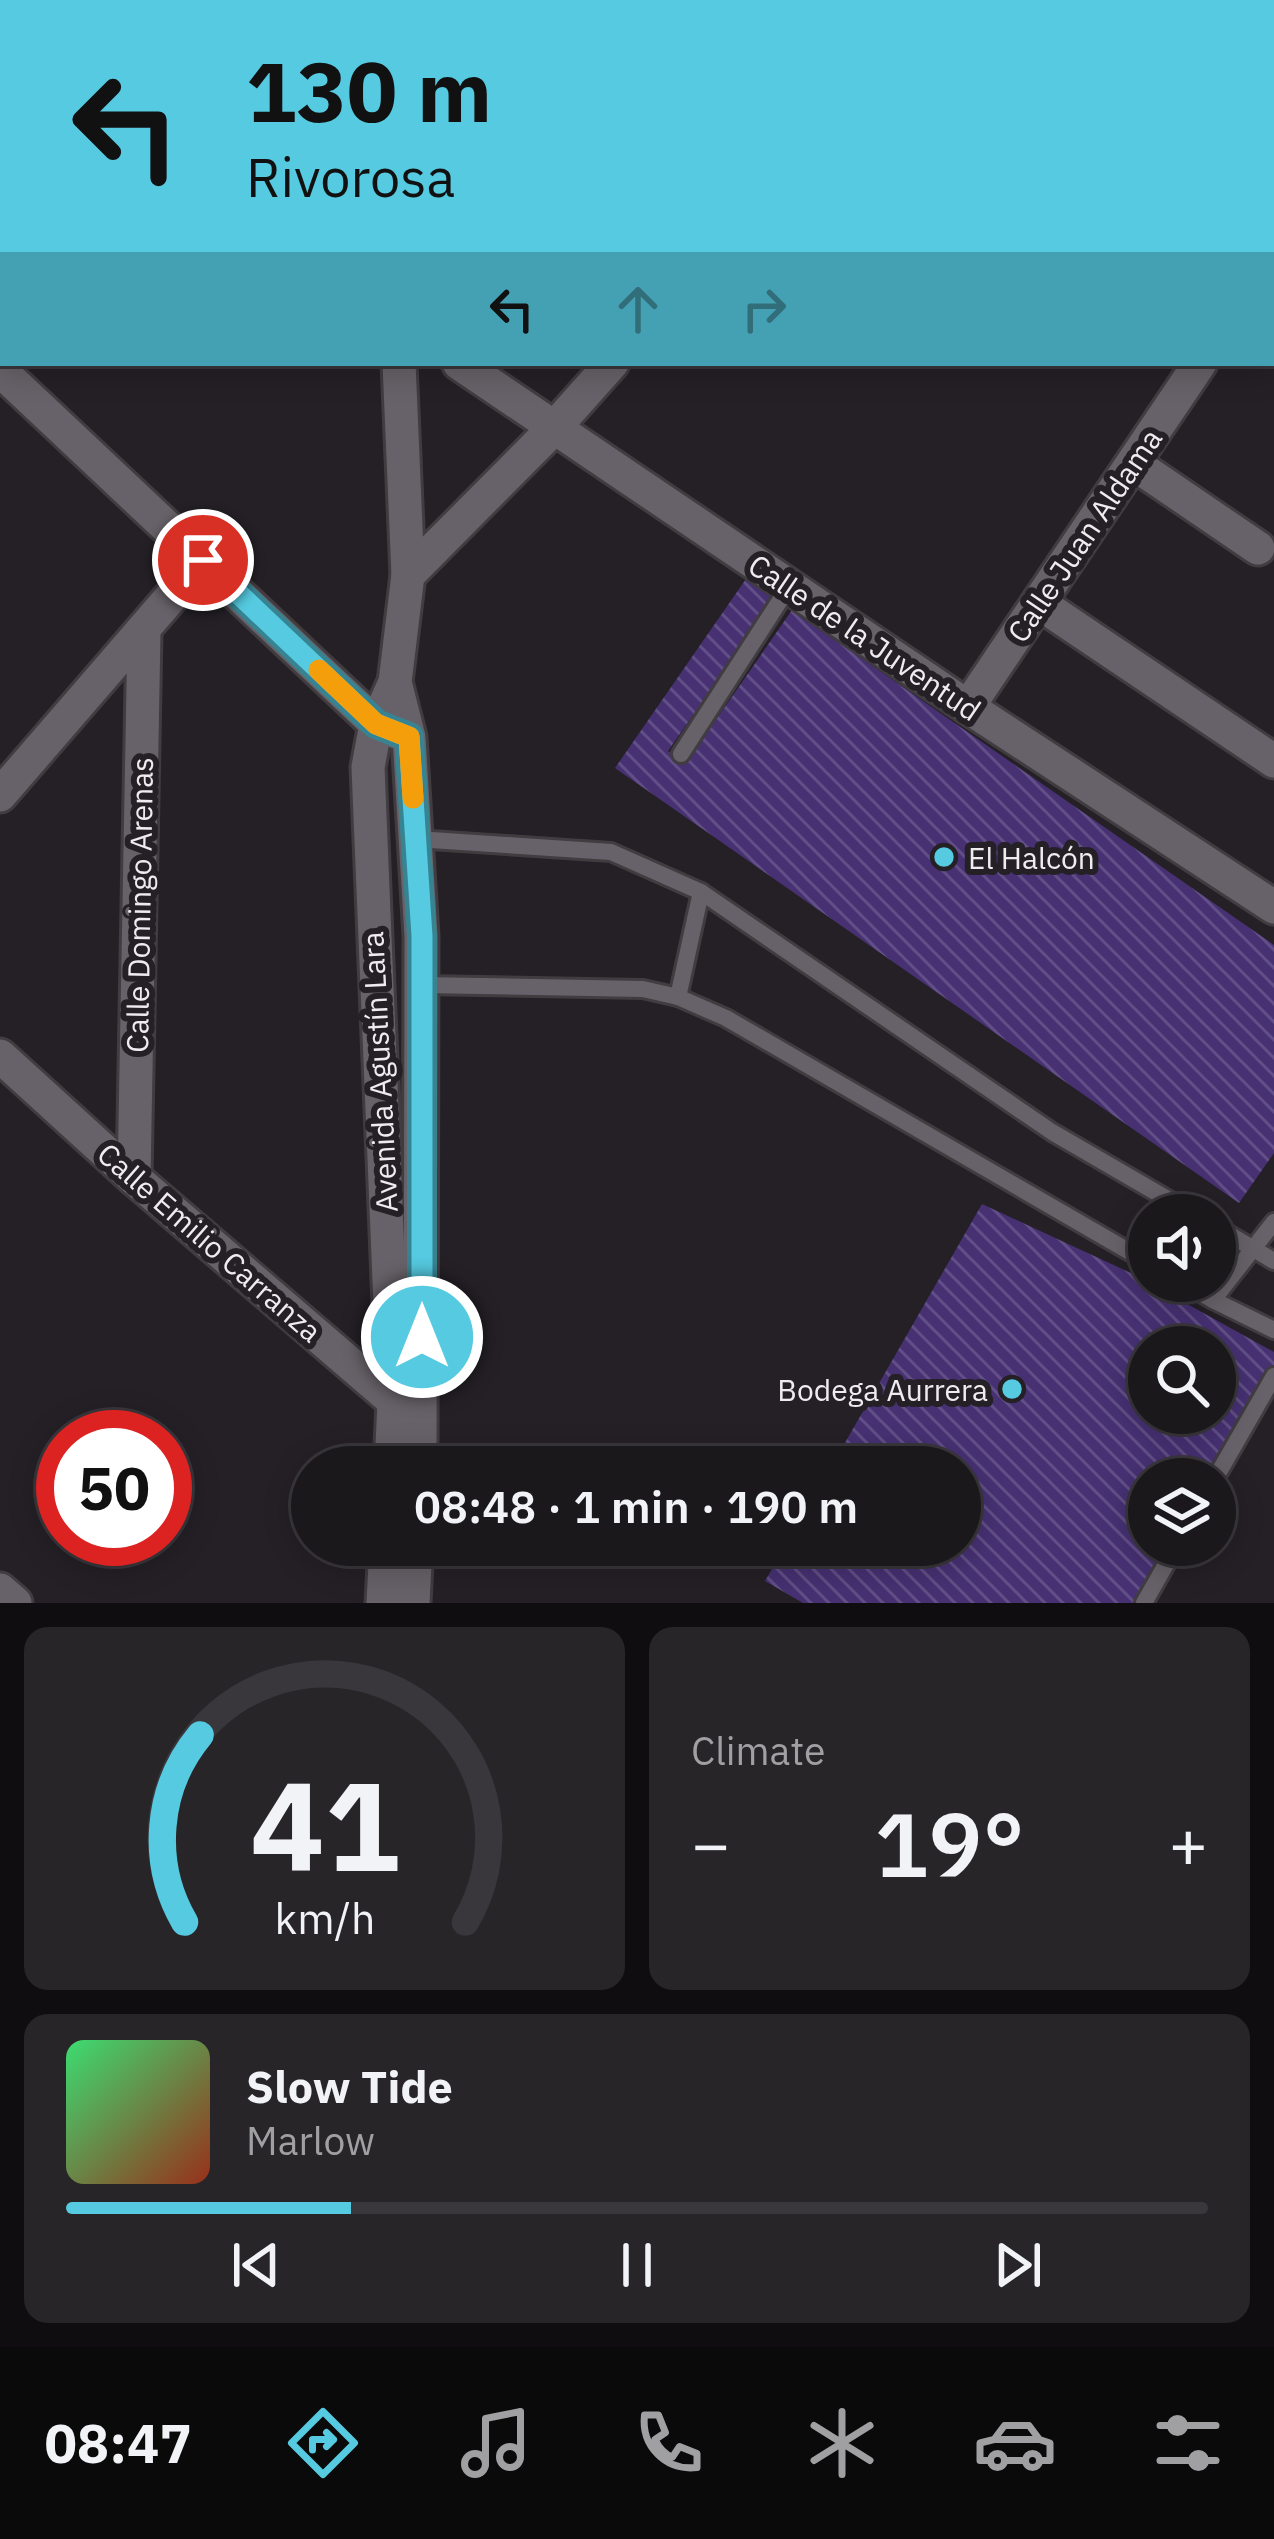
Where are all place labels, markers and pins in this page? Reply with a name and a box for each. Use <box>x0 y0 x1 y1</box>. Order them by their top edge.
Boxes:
pin <box>152 509 254 611</box>
place label: El Halcón <box>968 838 1095 877</box>
marker: El Halcón <box>931 844 957 870</box>
place label: Bodega Aurrera <box>777 1370 988 1409</box>
marker: Bodega Aurrera <box>999 1376 1025 1402</box>

